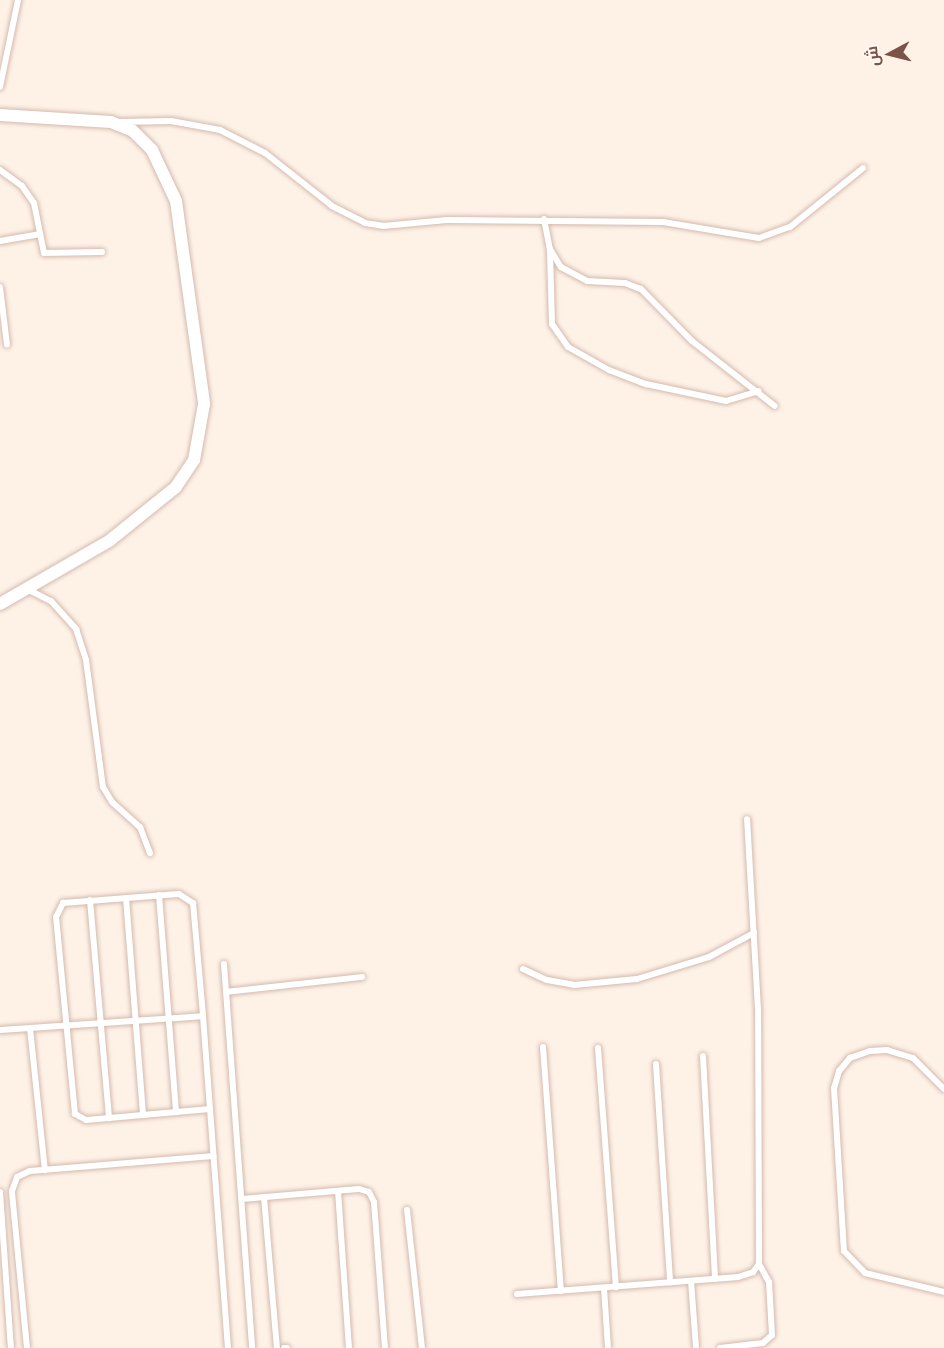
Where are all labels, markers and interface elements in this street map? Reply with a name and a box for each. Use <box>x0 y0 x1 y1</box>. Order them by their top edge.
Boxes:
north arrow <box>860 24 920 84</box>
text: ش <box>860 45 884 68</box>

